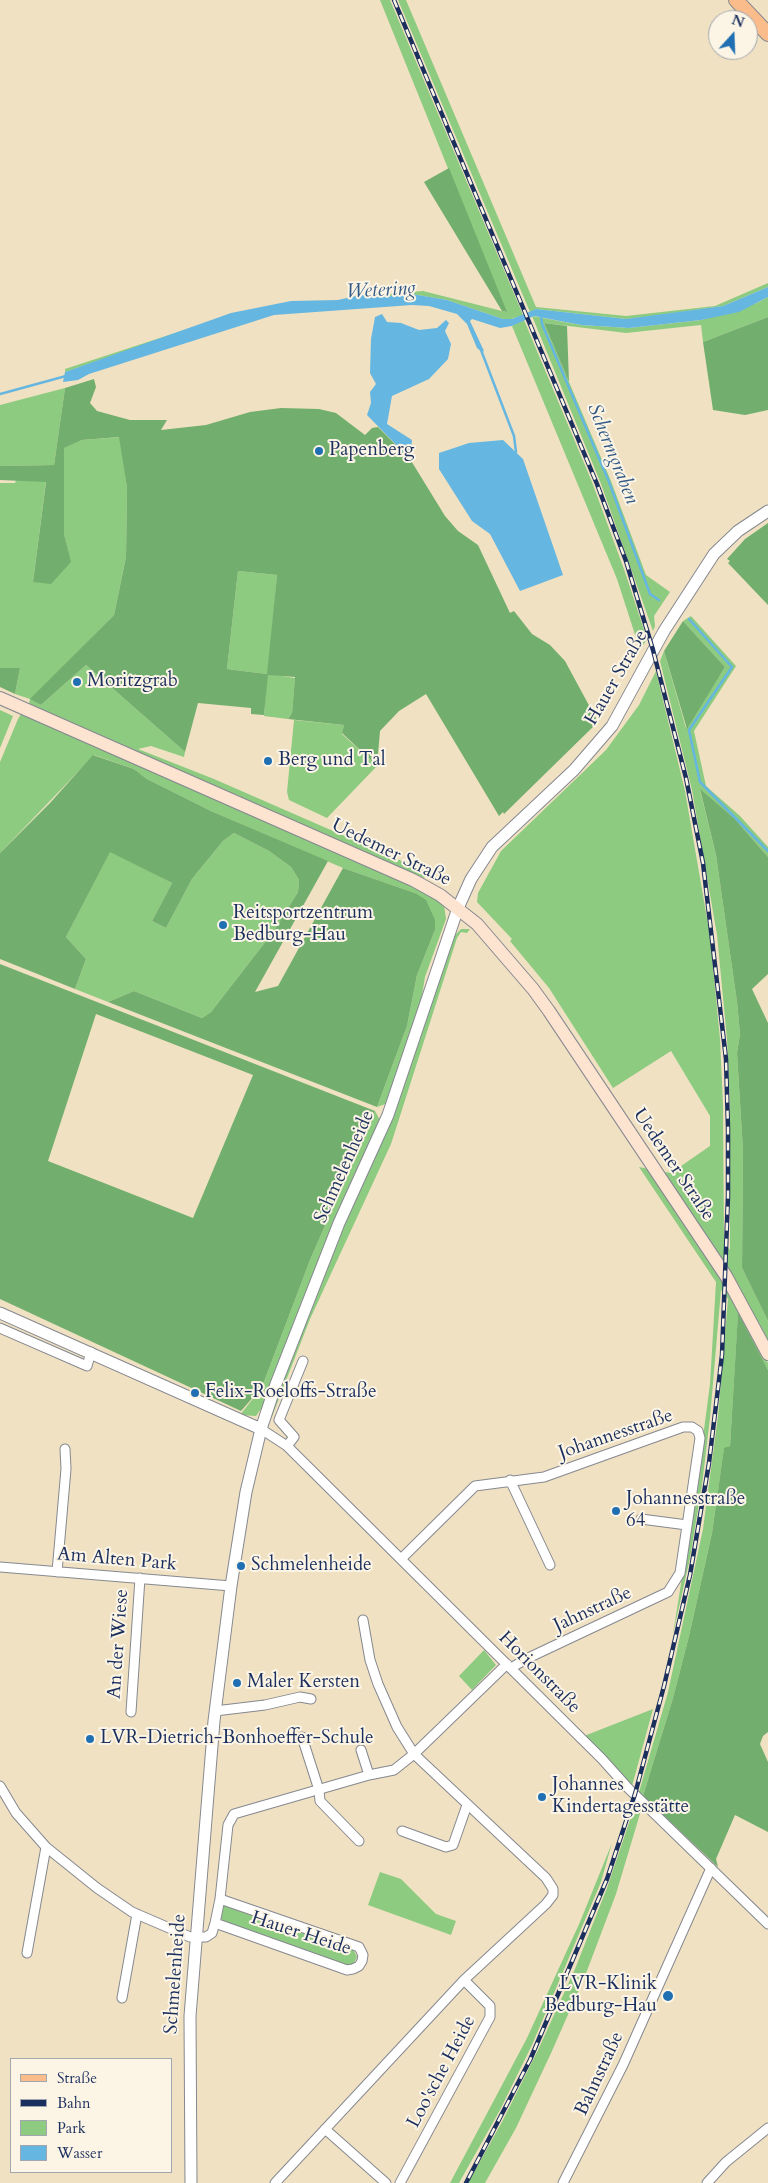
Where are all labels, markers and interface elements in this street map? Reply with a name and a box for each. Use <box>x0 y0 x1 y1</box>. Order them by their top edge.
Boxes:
north arrow <box>708 10 758 60</box>
text: N <box>729 10 747 32</box>
water label: Wetering <box>346 277 416 305</box>
water label: Schermgraben <box>581 400 643 508</box>
place label: Papenberg <box>329 440 414 462</box>
marker: Papenberg <box>313 445 325 457</box>
street label: Hauer Straße <box>581 626 653 730</box>
place label: Moritzgrab <box>87 671 178 693</box>
marker: Moritzgrab <box>71 676 83 688</box>
place label: Berg und Tal <box>278 750 386 772</box>
marker: Berg und Tal <box>262 755 274 767</box>
street label: Uedemer Straße <box>327 814 455 892</box>
place label: Reitsportzentrum Bedburg-Hau <box>233 903 373 947</box>
marker: Reitsportzentrum Bedburg-Hau <box>217 919 229 931</box>
street label: Uedemer Straße <box>627 1105 719 1225</box>
street label: Schmelenheide <box>310 1107 380 1227</box>
place label: Felix-Roeloffs-Straße <box>205 1382 377 1404</box>
marker: Felix-Roeloffs-Straße <box>189 1387 201 1399</box>
street label: Johannesstraße <box>556 1405 676 1465</box>
place label: Johannesstraße 64 <box>626 1489 745 1533</box>
marker: Johannesstraße 64 <box>610 1505 622 1517</box>
street label: Am Alten Park <box>56 1543 178 1577</box>
place label: Schmelenheide <box>251 1555 372 1577</box>
marker: Schmelenheide <box>235 1560 247 1572</box>
street label: Jahnstraße <box>550 1582 636 1638</box>
street label: An der Wiese <box>104 1588 134 1700</box>
street label: Horionstraße <box>493 1627 585 1719</box>
place label: Maler Kersten <box>247 1672 360 1694</box>
marker: Maler Kersten <box>231 1677 243 1689</box>
place label: LVR-Dietrich-Bonhoeffer-Schule <box>100 1728 374 1750</box>
marker: LVR-Dietrich-Bonhoeffer-Schule <box>84 1733 96 1745</box>
place label: Johannes Kindertagesstätte <box>552 1775 689 1819</box>
marker: Johannes Kindertagesstätte <box>536 1791 548 1803</box>
street label: Hauer Heide <box>248 1907 354 1961</box>
street label: Schmelenheide <box>160 1913 192 2035</box>
place label: LVR-Klinik Bedburg-Hau <box>544 1974 657 2018</box>
marker: LVR-Klinik Bedburg-Hau <box>661 1989 675 2003</box>
street label: Loo'sche Heide <box>403 2012 481 2132</box>
street label: Bahnstraße <box>571 2028 629 2120</box>
legend <box>10 2058 172 2173</box>
text: Straße <box>57 2068 97 2088</box>
text: Bahn <box>57 2093 90 2113</box>
text: Park <box>57 2118 86 2138</box>
text: Wasser <box>57 2143 102 2163</box>

